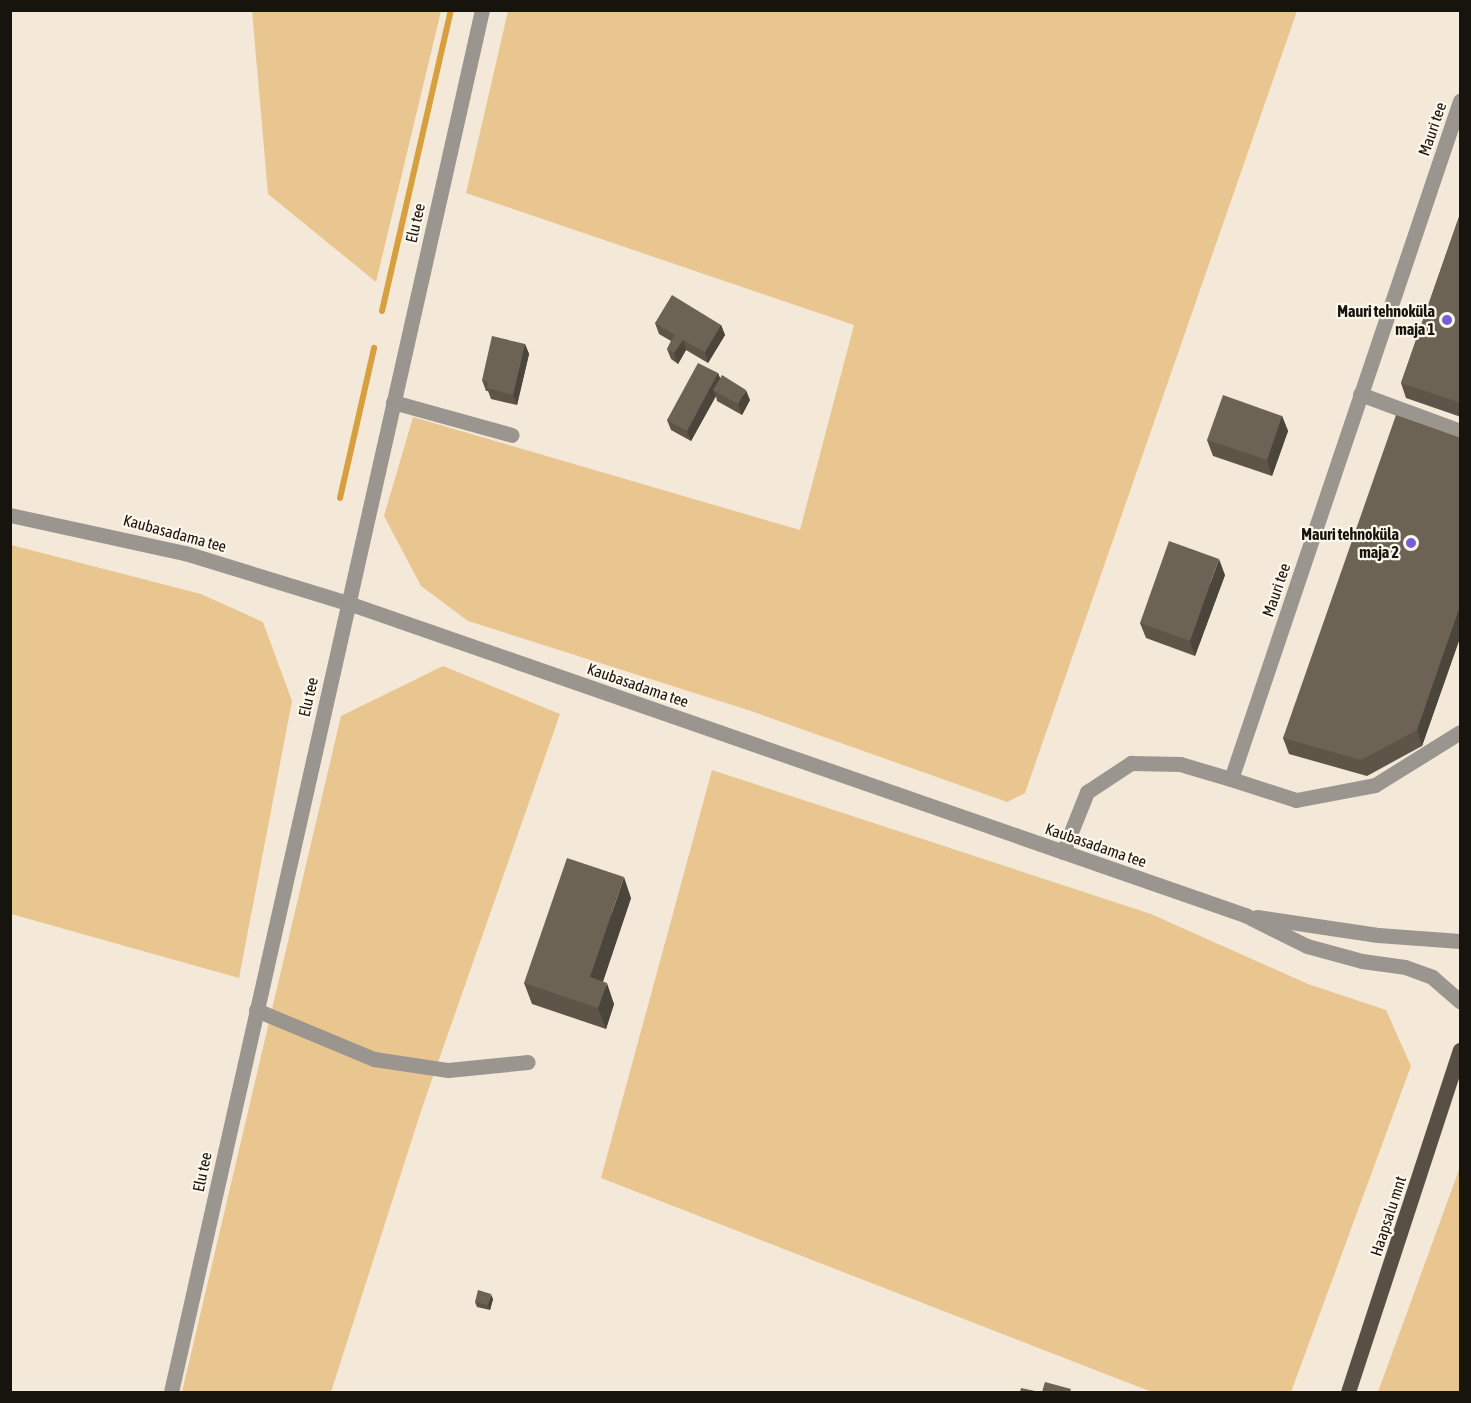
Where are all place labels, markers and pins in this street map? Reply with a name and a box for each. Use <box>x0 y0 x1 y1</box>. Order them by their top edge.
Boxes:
place label: Mauri tehnoküla maja 1 <box>1337 301 1435 339</box>
marker: Mauri tehnoküla maja 1 <box>1440 313 1454 327</box>
place label: Mauri tehnoküla maja 2 <box>1301 524 1399 562</box>
marker: Mauri tehnoküla maja 2 <box>1404 536 1418 550</box>

